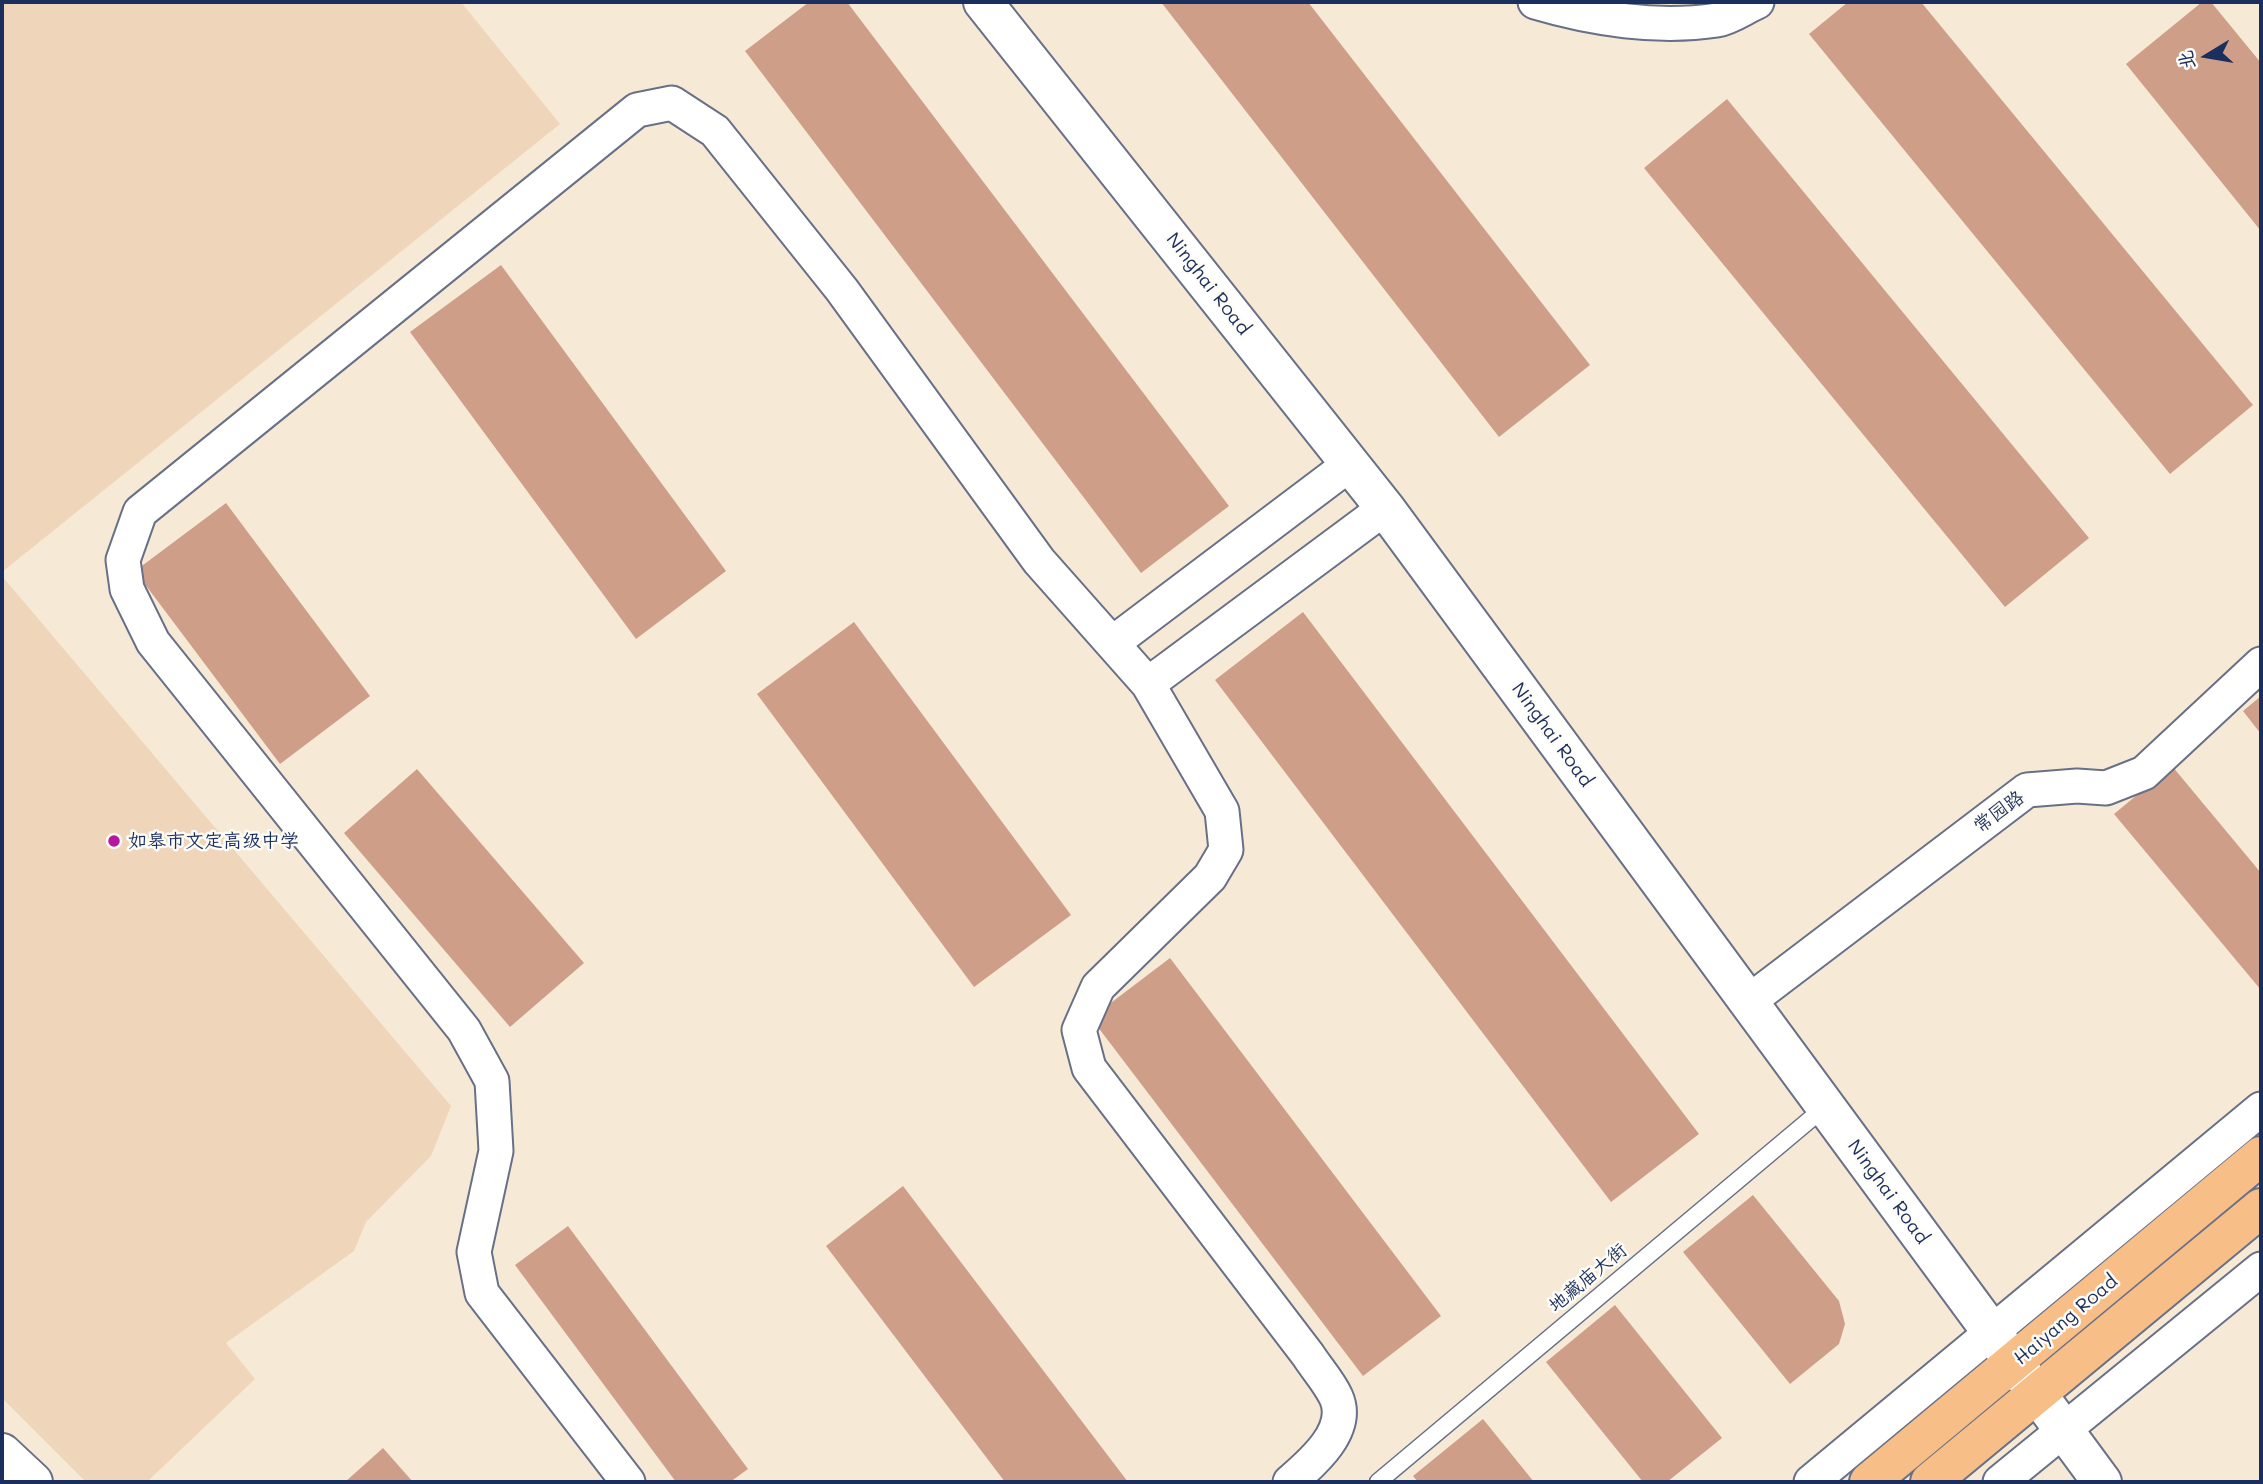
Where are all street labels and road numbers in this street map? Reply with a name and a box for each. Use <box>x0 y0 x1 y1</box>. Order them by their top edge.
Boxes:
street label: Ninghai Road <box>1161 228 1255 340</box>
street label: Ninghai Road <box>1507 678 1597 792</box>
street label: 常园路 <box>1969 786 2029 838</box>
street label: Ninghai Road <box>1843 1135 1933 1249</box>
street label: 地藏庙大街 <box>1544 1239 1632 1317</box>
street label: Haiyang Road <box>2010 1270 2122 1370</box>

